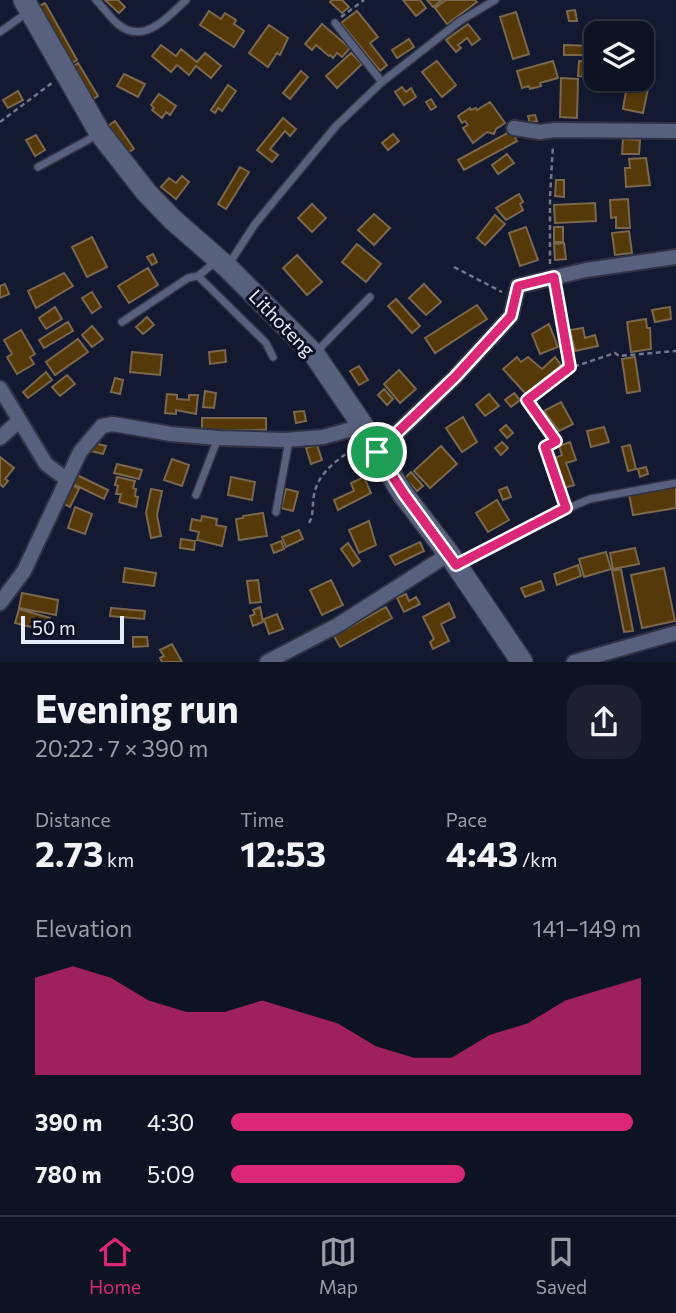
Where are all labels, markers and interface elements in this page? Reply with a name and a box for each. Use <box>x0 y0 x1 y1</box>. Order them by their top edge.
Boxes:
map controls <box>584 21 654 91</box>
button: layers <box>584 21 654 91</box>
street label: Lithoteng <box>245 284 320 361</box>
pin <box>347 422 407 482</box>
icon: arrive <box>358 433 396 471</box>
scale bar <box>21 613 124 645</box>
text: 50 m <box>32 616 76 639</box>
text: Evening run <box>35 684 239 731</box>
button: share <box>567 685 641 759</box>
text: 20:22 · 7 × 390 m <box>35 734 208 762</box>
text: Distance <box>35 808 111 831</box>
text: Time <box>240 808 284 831</box>
text: Pace <box>446 808 487 831</box>
text: 2.73 <box>35 831 103 874</box>
text: 12:53 <box>240 831 326 874</box>
text: 4:43 <box>446 831 518 874</box>
text: km <box>103 848 134 871</box>
text: /km <box>518 848 557 871</box>
text: Elevation <box>35 914 132 942</box>
text: 141–149 m <box>533 914 641 942</box>
text: 390 m <box>35 1108 102 1136</box>
text: 4:30 <box>147 1108 194 1136</box>
text: 780 m <box>35 1160 101 1188</box>
text: 5:09 <box>147 1160 195 1188</box>
tab: Home <box>89 1233 141 1298</box>
tab: Map <box>319 1233 358 1298</box>
tab: Saved <box>536 1233 587 1298</box>

